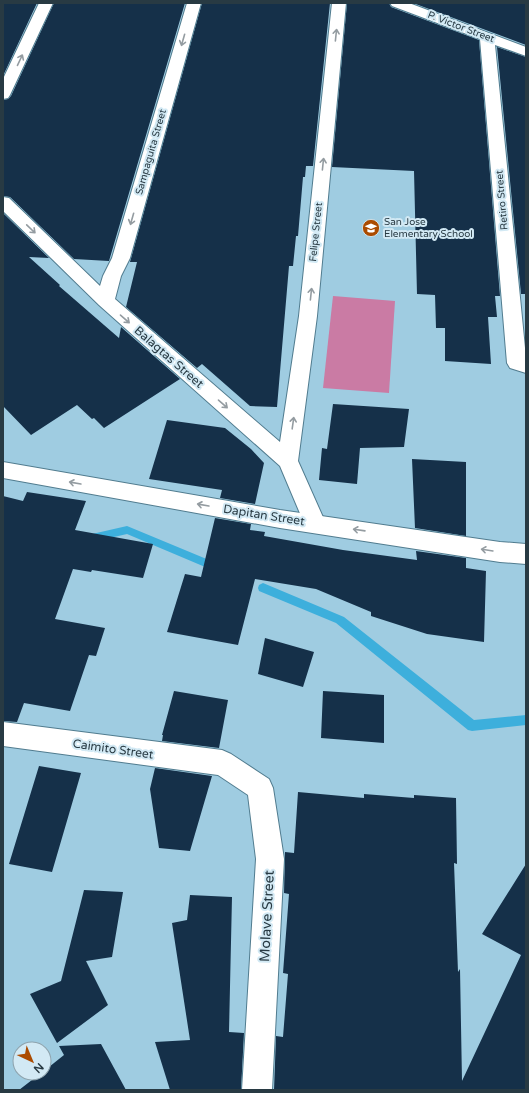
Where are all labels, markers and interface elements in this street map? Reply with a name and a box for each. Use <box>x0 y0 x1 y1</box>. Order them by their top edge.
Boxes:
street label: P. Victor Street <box>426 9 496 45</box>
one-way arrow <box>332 29 339 42</box>
one-way arrow <box>179 34 186 47</box>
one-way arrow <box>16 54 24 66</box>
street label: Sampaguita Street <box>133 108 169 196</box>
one-way arrow <box>319 158 327 171</box>
street label: Retiro Street <box>493 169 511 230</box>
street label: Felipe Street <box>307 202 325 262</box>
one-way arrow <box>128 213 135 226</box>
place label: San Jose Elementary School <box>384 216 473 240</box>
school or university icon: San Jose Elementary School <box>361 218 381 238</box>
one-way arrow <box>26 224 36 234</box>
one-way arrow <box>307 288 314 301</box>
one-way arrow <box>120 314 130 323</box>
street label: Balagtas Street <box>132 323 207 391</box>
one-way arrow <box>218 400 228 409</box>
one-way arrow <box>289 416 297 429</box>
one-way arrow <box>69 478 82 486</box>
one-way arrow <box>197 501 210 509</box>
street label: Dapitan Street <box>222 502 306 528</box>
one-way arrow <box>353 526 366 534</box>
one-way arrow <box>481 546 494 554</box>
street label: Caimito Street <box>72 736 155 762</box>
street label: Molave Street <box>256 869 278 962</box>
north arrow <box>12 1041 52 1081</box>
text: N <box>31 1060 46 1076</box>

